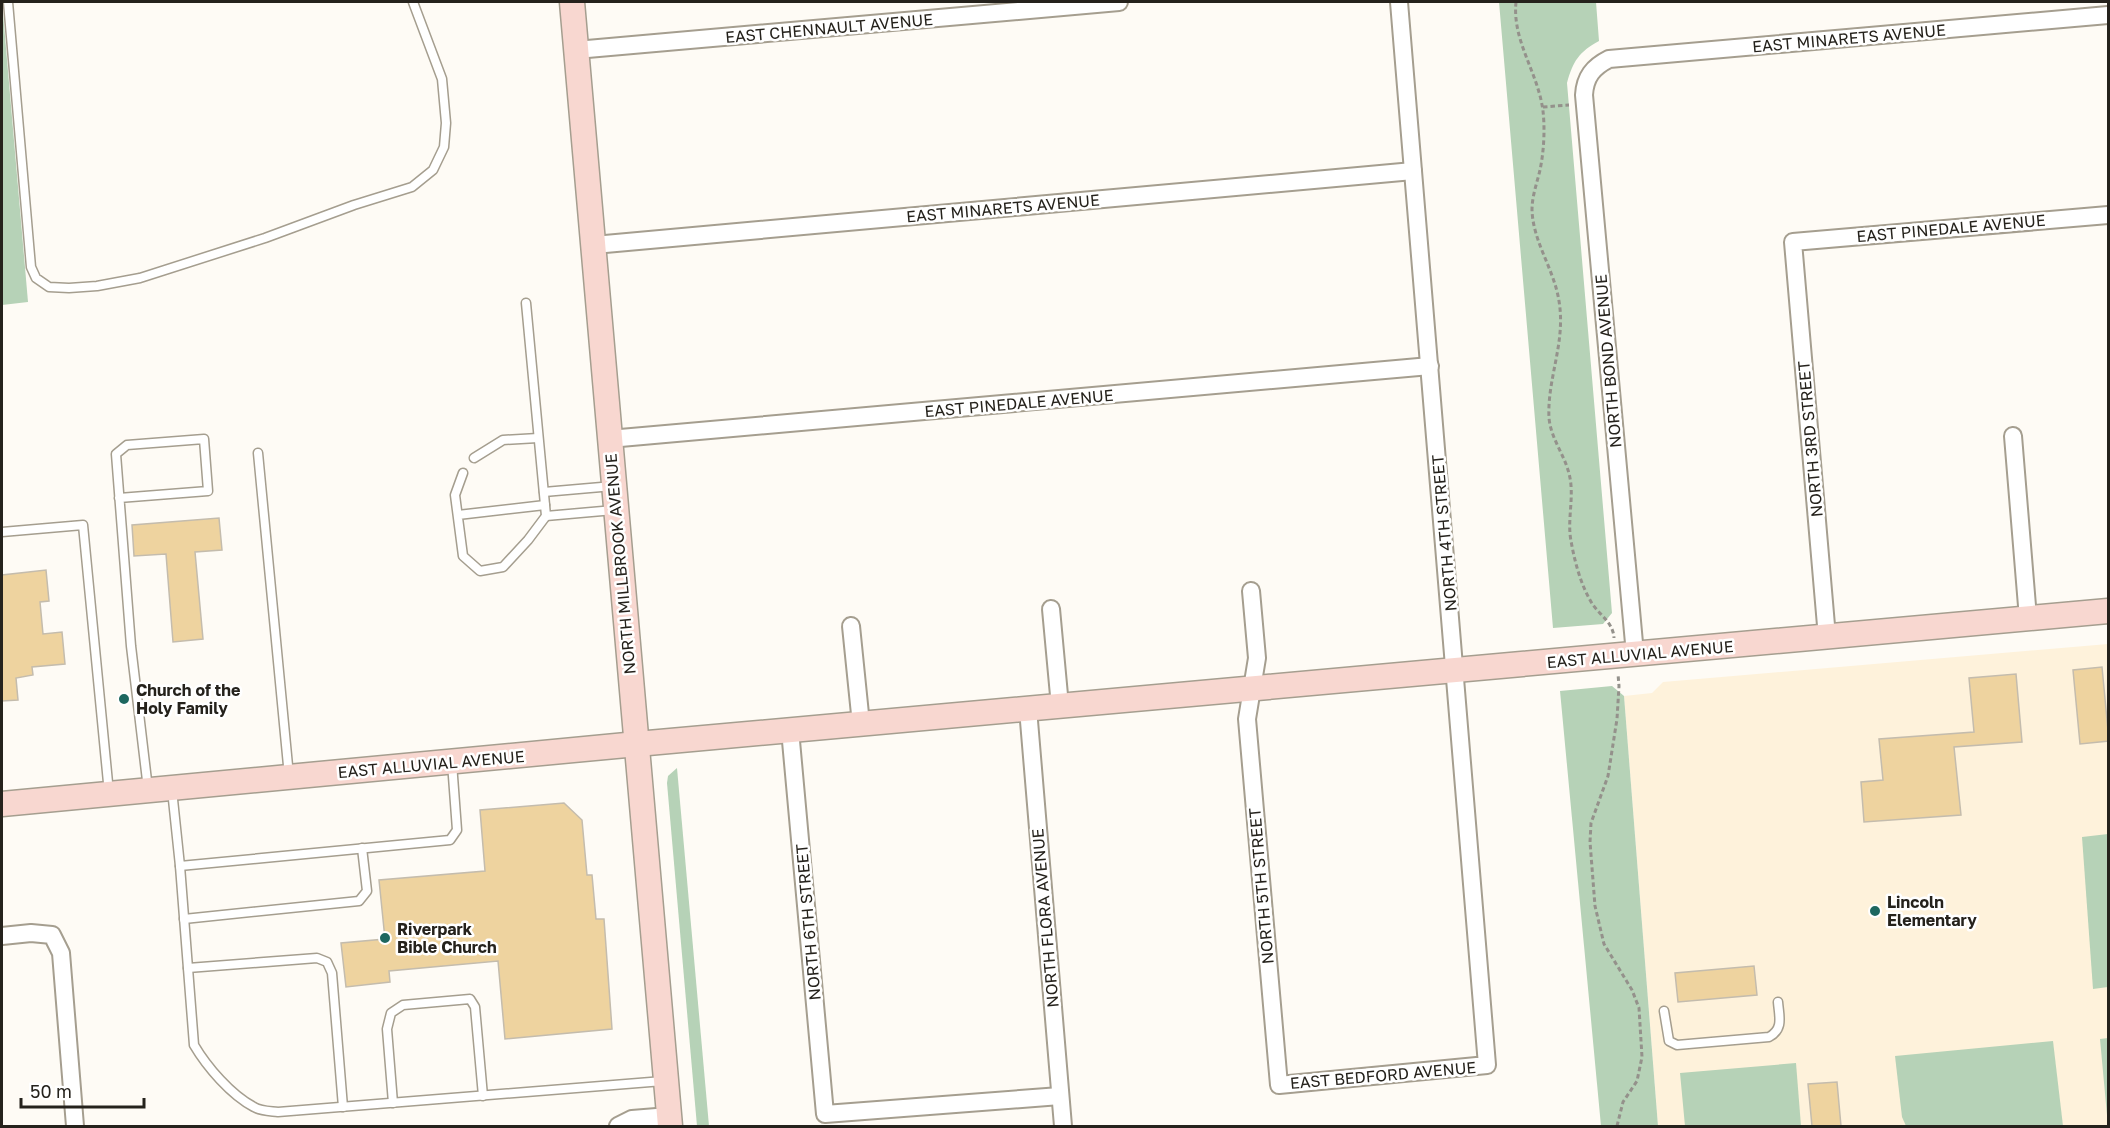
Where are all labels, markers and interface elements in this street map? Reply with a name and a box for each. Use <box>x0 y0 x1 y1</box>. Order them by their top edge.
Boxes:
street label: EAST CHENNAULT AVENUE <box>724 9 934 47</box>
street label: EAST MINARETS AVENUE <box>1751 20 1947 56</box>
street label: EAST MINARETS AVENUE <box>905 190 1101 226</box>
street label: EAST PINEDALE AVENUE <box>1856 210 2046 246</box>
street label: NORTH BOND AVENUE <box>1590 273 1626 449</box>
street label: NORTH 3RD STREET <box>1793 360 1827 518</box>
street label: EAST PINEDALE AVENUE <box>924 385 1114 421</box>
street label: NORTH MILLBROOK AVENUE <box>600 453 640 675</box>
street label: NORTH 4TH STREET <box>1427 454 1461 612</box>
street label: EAST ALLUVIAL AVENUE <box>1546 636 1734 672</box>
place label: Church of the Holy Family <box>136 680 240 718</box>
marker: Church of the Holy Family <box>117 692 131 706</box>
street label: EAST ALLUVIAL AVENUE <box>337 746 525 782</box>
street label: NORTH 5TH STREET <box>1244 807 1278 965</box>
street label: NORTH FLORA AVENUE <box>1027 828 1063 1008</box>
street label: NORTH 6TH STREET <box>791 843 825 1001</box>
place label: Lincoln Elementary <box>1887 892 1977 930</box>
marker: Lincoln Elementary <box>1868 904 1882 918</box>
place label: Riverpark Bible Church <box>397 919 497 957</box>
marker: Riverpark Bible Church <box>378 931 392 945</box>
street label: EAST BEDFORD AVENUE <box>1289 1057 1477 1093</box>
scale bar <box>21 1071 144 1109</box>
text: 50 m <box>30 1080 72 1102</box>

